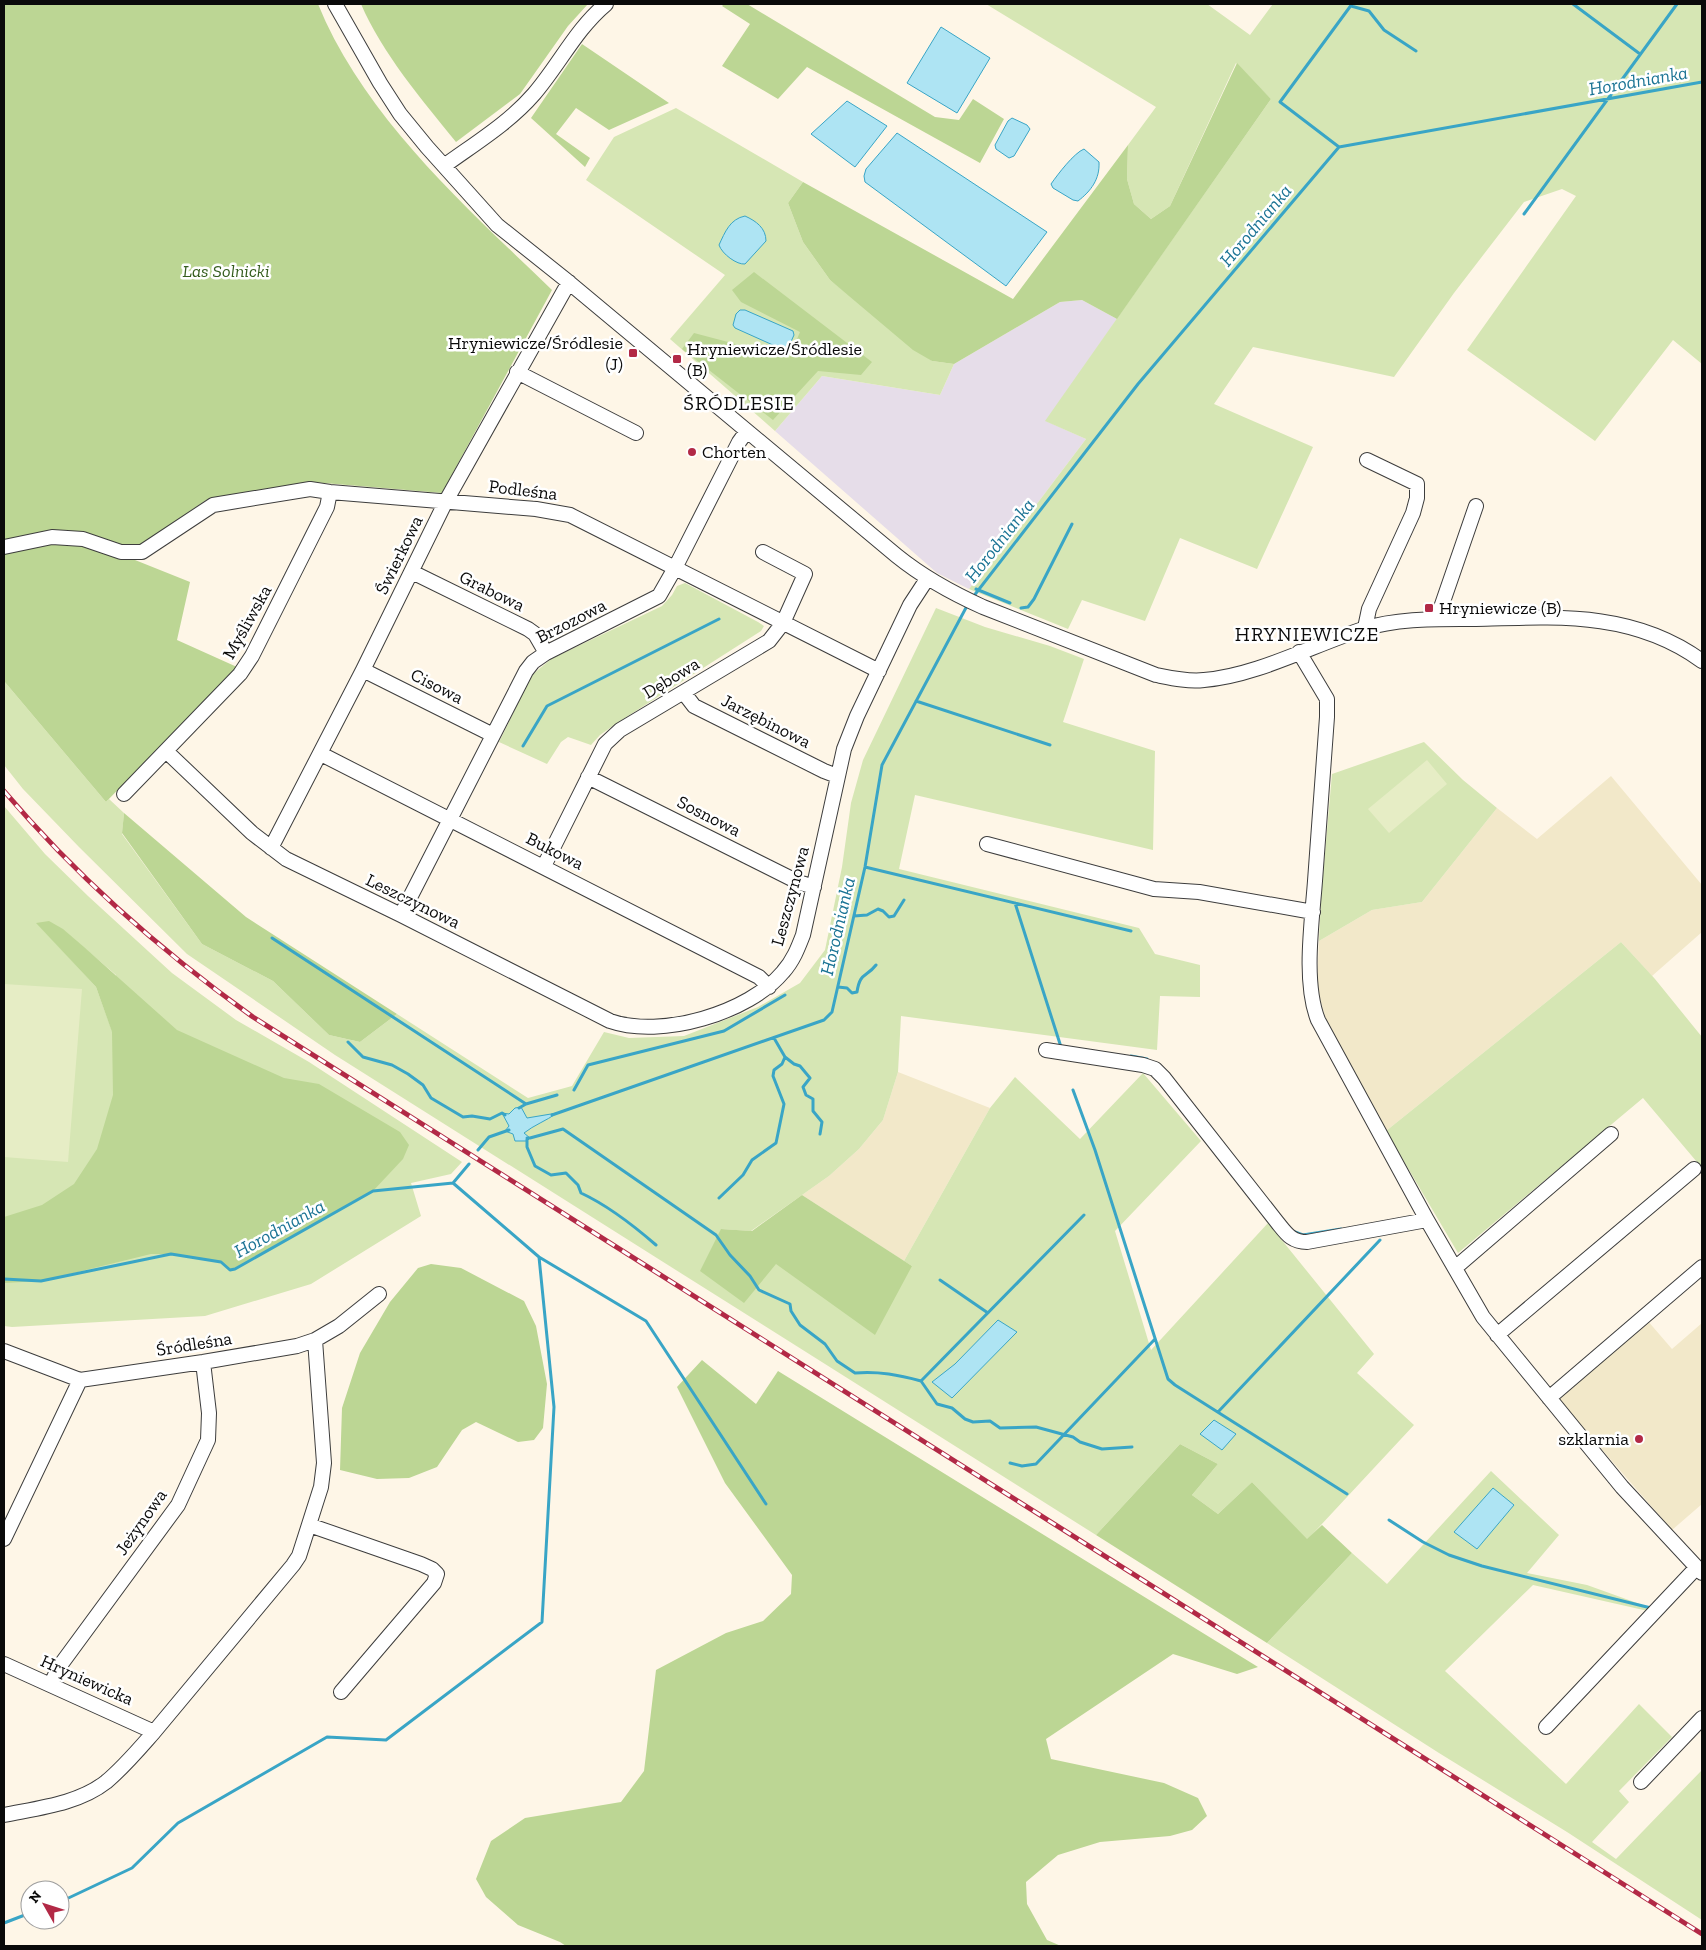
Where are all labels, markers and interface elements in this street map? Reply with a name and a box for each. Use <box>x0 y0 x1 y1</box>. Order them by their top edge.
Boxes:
water label: Horodnianka <box>1587 60 1689 101</box>
water label: Horodnianka <box>1214 180 1296 271</box>
park label: Las Solnicki <box>183 260 269 282</box>
place label: Hryniewicze/Śródlesie (J) <box>448 332 623 375</box>
place label: Hryniewicze/Śródlesie (B) <box>687 338 862 381</box>
marker: Hryniewicze/Śródlesie (J) <box>627 347 639 359</box>
marker: Hryniewicze/Śródlesie (B) <box>671 353 683 365</box>
district label: ŚRÓDLESIE <box>683 391 795 415</box>
place label: Chorten <box>702 441 767 463</box>
marker: Chorten <box>686 446 698 458</box>
street label: Podleśna <box>487 475 559 505</box>
water label: Horodnianka <box>960 494 1039 587</box>
street label: Świerkowa <box>371 512 428 598</box>
street label: Grabowa <box>456 566 528 616</box>
street label: Myśliwska <box>218 581 276 663</box>
street label: Brzozowa <box>532 594 610 648</box>
place label: Hryniewicze (B) <box>1439 597 1561 619</box>
marker: Hryniewicze (B) <box>1423 602 1435 614</box>
district label: HRYNIEWICZE <box>1235 622 1379 646</box>
street label: Dębowa <box>639 652 704 703</box>
street label: Cisowa <box>407 663 467 709</box>
street label: Jarzębinowa <box>718 689 815 753</box>
street label: Sosnowa <box>673 791 745 842</box>
street label: Bukowa <box>523 827 588 875</box>
street label: Leszczynowa <box>766 844 814 948</box>
street label: Leszczynowa <box>362 869 464 933</box>
water label: Horodnianka <box>815 875 860 977</box>
water label: Horodnianka <box>230 1194 329 1263</box>
street label: Śródleśna <box>155 1327 234 1361</box>
place label: szklarnia <box>1558 1428 1629 1450</box>
marker: szklarnia <box>1633 1433 1645 1445</box>
street label: Jeżynowa <box>110 1485 172 1559</box>
street label: Hryniewicka <box>37 1650 137 1710</box>
north arrow <box>20 1880 70 1930</box>
text: N <box>25 1887 45 1907</box>

